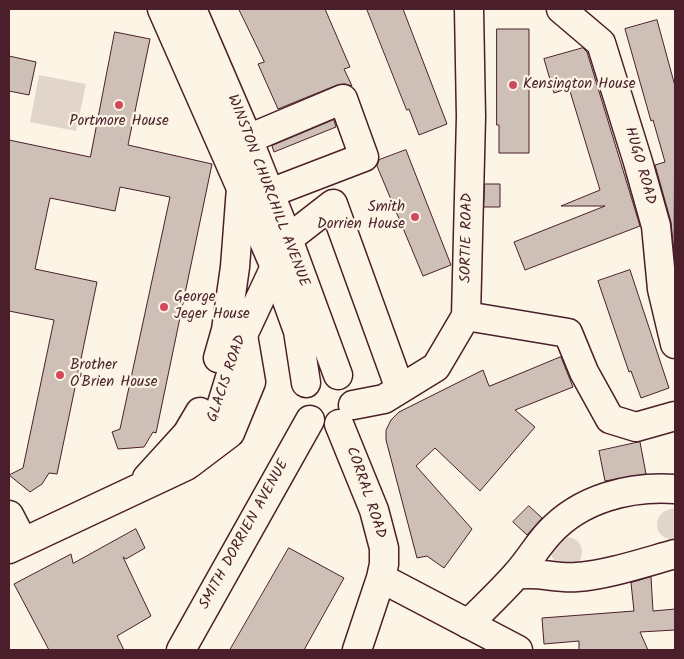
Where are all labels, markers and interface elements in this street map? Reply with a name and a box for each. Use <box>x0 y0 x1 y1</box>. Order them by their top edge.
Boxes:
place label: Kensington House <box>523 76 635 94</box>
marker: Kensington House <box>507 79 519 91</box>
street label: WINSTON CHURCHILL AVENUE <box>222 92 312 290</box>
marker: Portmore House <box>113 99 125 111</box>
place label: Portmore House <box>69 113 169 131</box>
street label: HUGO ROAD <box>619 125 659 207</box>
street label: SORTIE ROAD <box>458 193 478 283</box>
place label: Smith Dorrien House <box>317 199 405 234</box>
marker: Smith Dorrien House <box>409 211 421 223</box>
place label: George Jeger House <box>174 289 250 324</box>
marker: George Jeger House <box>158 301 170 313</box>
street label: GLACIS ROAD <box>205 333 251 425</box>
place label: Brother O'Brien House <box>70 357 157 392</box>
marker: Brother O'Brien House <box>54 369 66 381</box>
street label: CORRAL ROAD <box>341 445 389 541</box>
street label: SMITH DORRIEN AVENUE <box>196 457 294 613</box>

